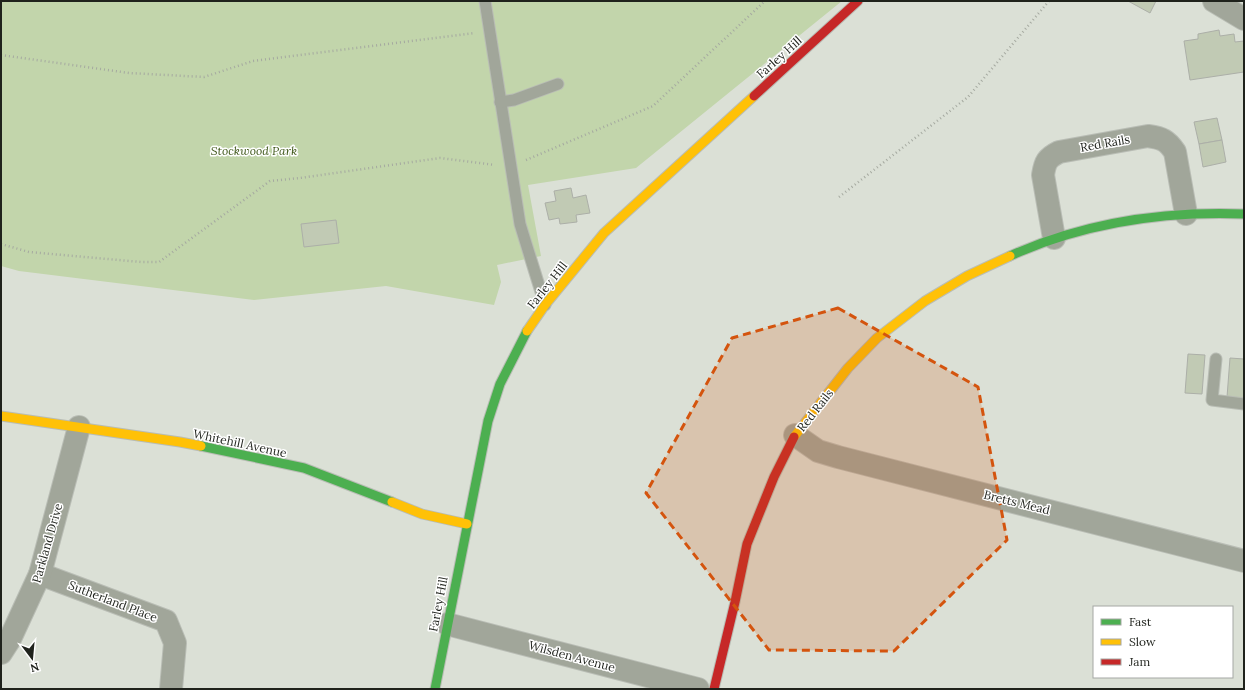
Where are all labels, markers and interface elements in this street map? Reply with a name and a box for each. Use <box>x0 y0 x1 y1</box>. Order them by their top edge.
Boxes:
street label: Farley Hill <box>753 33 805 81</box>
street label: Red Rails <box>1079 131 1131 155</box>
park label: Stockwood Park <box>211 143 297 158</box>
street label: Farley Hill <box>524 258 570 312</box>
street label: Red Rails <box>794 385 837 434</box>
street label: Whitehill Avenue <box>192 426 289 460</box>
street label: Bretts Mead <box>982 487 1052 517</box>
street label: Parkland Drive <box>28 501 66 585</box>
street label: Farley Hill <box>425 575 451 633</box>
street label: Sutherland Place <box>66 577 160 625</box>
legend <box>1093 606 1233 678</box>
text: Fast <box>1129 614 1152 629</box>
text: Slow <box>1129 634 1156 649</box>
street label: Wilsden Avenue <box>527 637 617 675</box>
north arrow <box>12 638 52 678</box>
text: Jam <box>1128 654 1150 669</box>
text: N <box>28 660 41 676</box>

